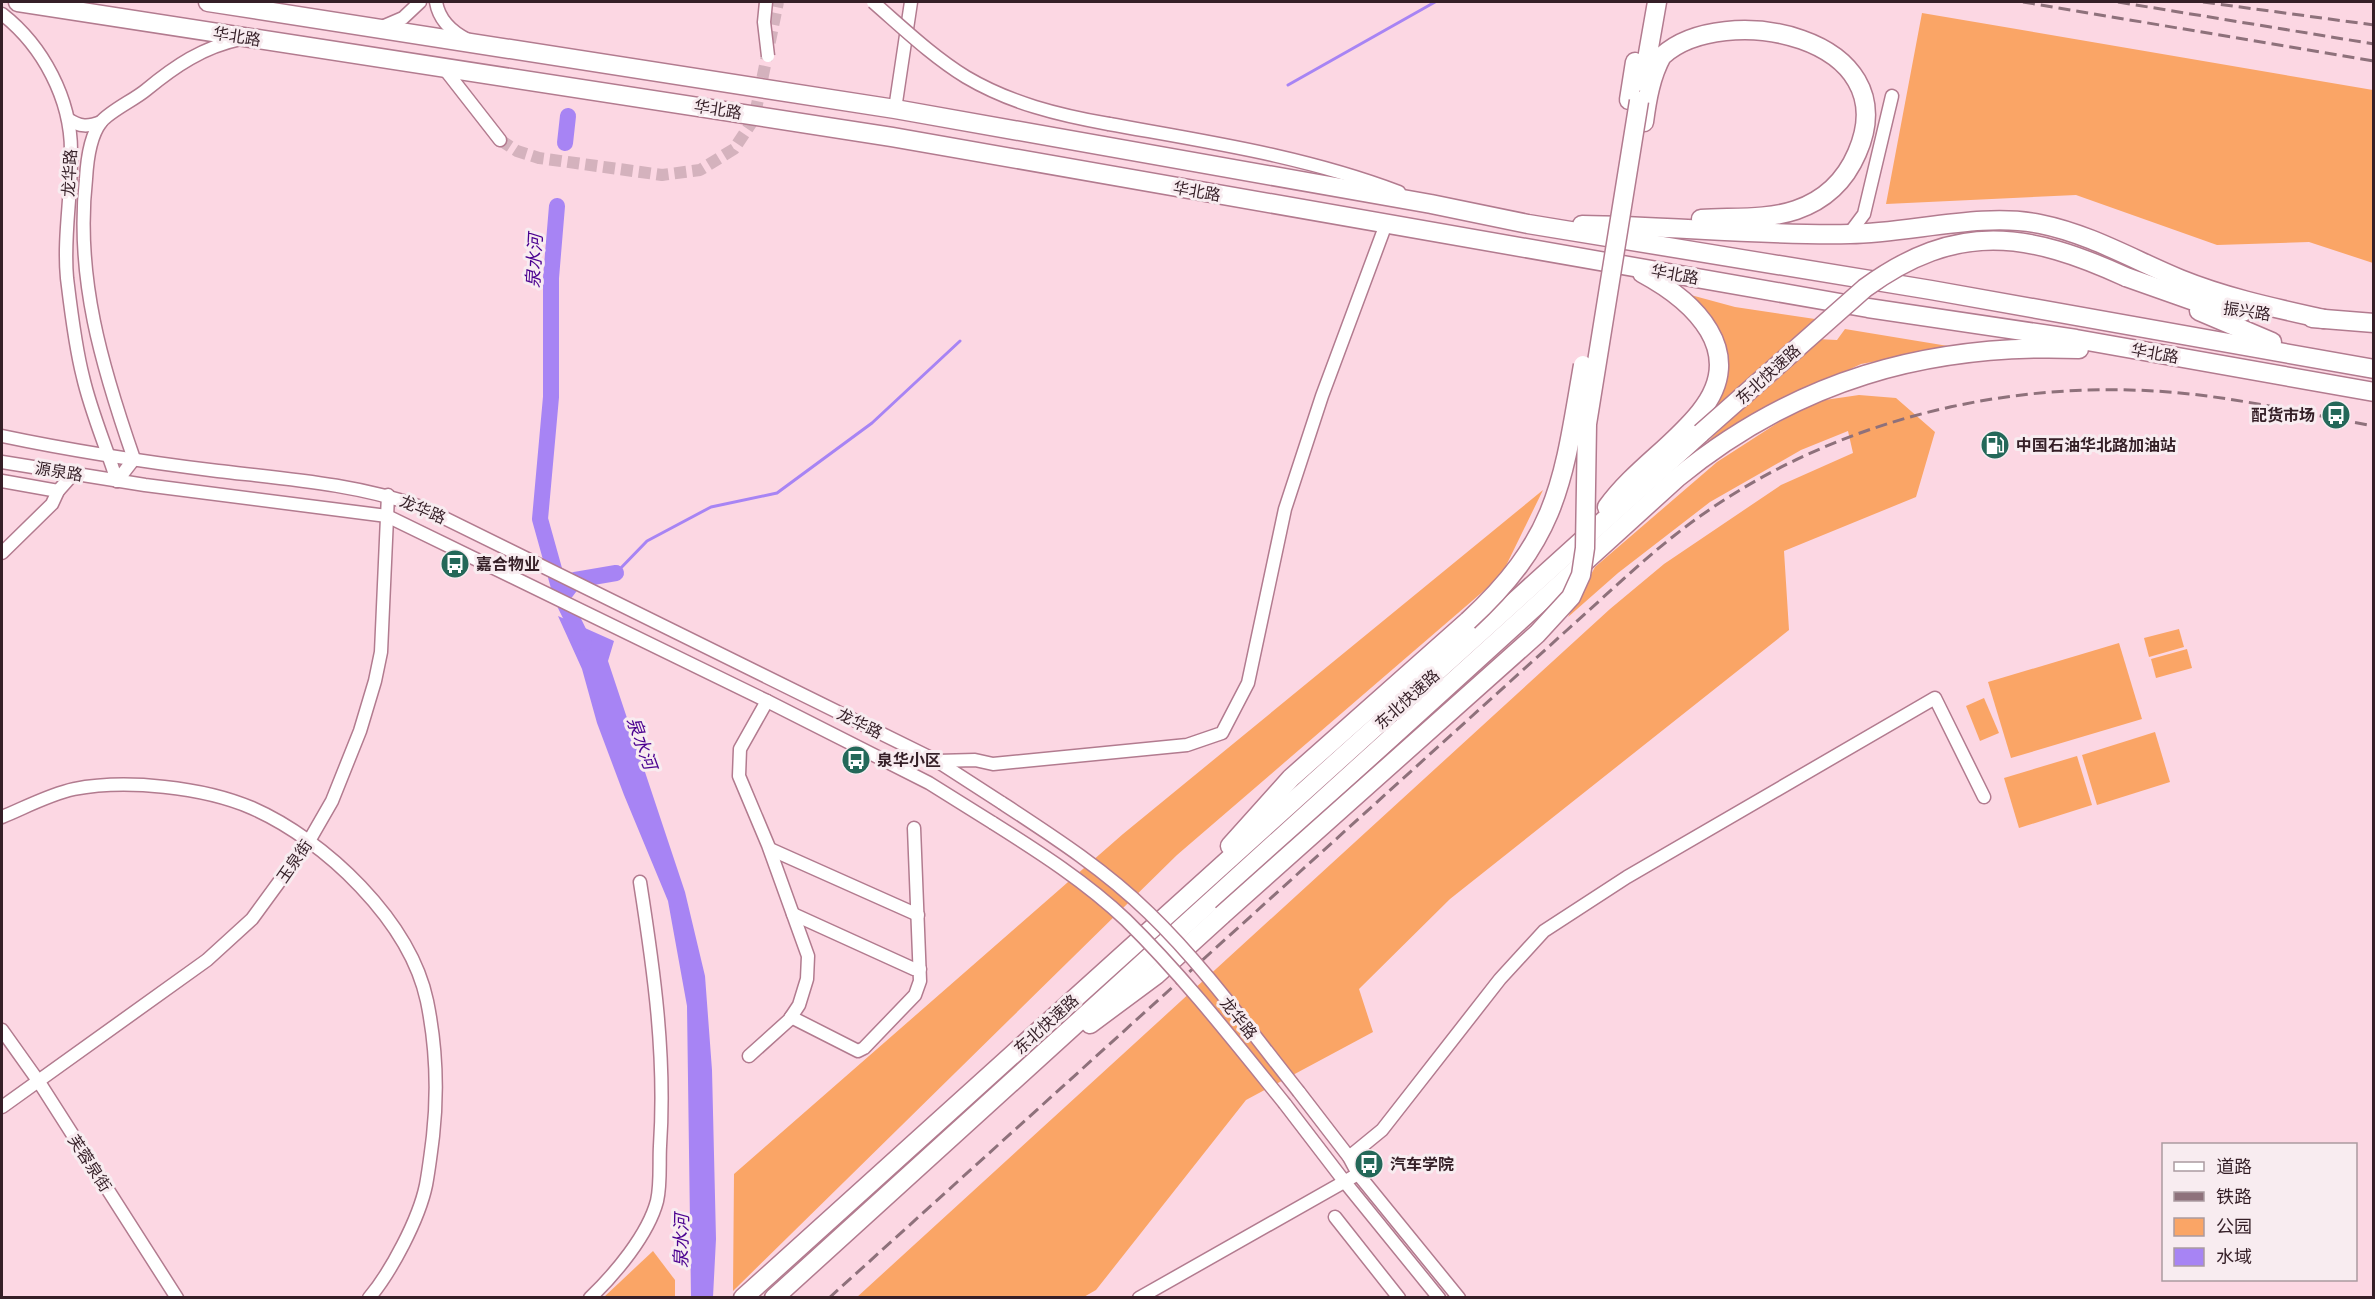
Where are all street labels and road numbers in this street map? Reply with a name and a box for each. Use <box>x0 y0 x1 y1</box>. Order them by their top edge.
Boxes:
street label: 华北路 <box>212 22 262 50</box>
street label: 华北路 <box>693 95 743 123</box>
street label: 龙华路 <box>58 149 80 197</box>
street label: 华北路 <box>1172 177 1222 205</box>
street label: 华北路 <box>1650 260 1700 288</box>
street label: 振兴路 <box>2222 298 2272 324</box>
street label: 华北路 <box>2130 339 2180 367</box>
street label: 东北快速路 <box>1732 340 1804 408</box>
street label: 源泉路 <box>34 457 84 485</box>
street label: 龙华路 <box>397 490 449 528</box>
street label: 东北快速路 <box>1371 665 1443 733</box>
street label: 龙华路 <box>834 703 886 743</box>
street label: 玉泉街 <box>272 836 316 886</box>
street label: 东北快速路 <box>1010 990 1082 1058</box>
street label: 龙华路 <box>1216 993 1262 1043</box>
street label: 芙蓉泉街 <box>64 1131 116 1195</box>

